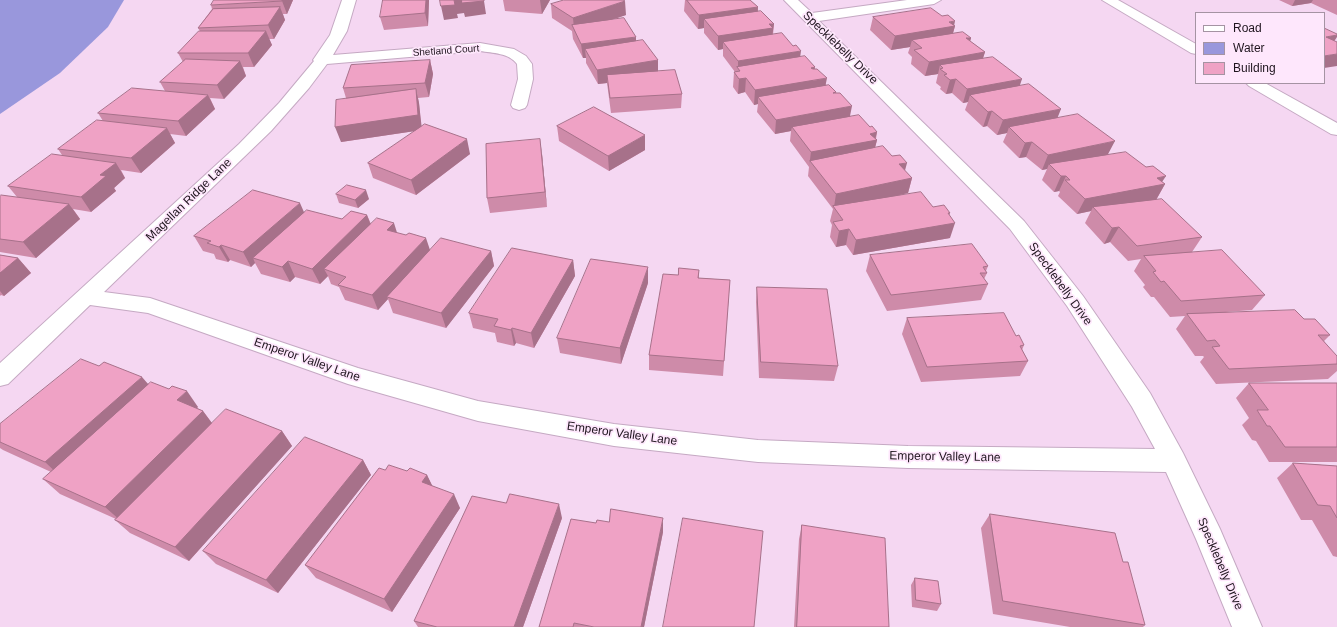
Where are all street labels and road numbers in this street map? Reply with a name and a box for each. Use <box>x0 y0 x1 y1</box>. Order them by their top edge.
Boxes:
street label: Specklebelly Drive <box>799 9 881 87</box>
street label: Shetland Court <box>412 43 480 59</box>
street label: Magellan Ridge Lane <box>143 155 235 245</box>
street label: Specklebelly Drive <box>1025 240 1095 328</box>
street label: Emperor Valley Lane <box>252 335 362 385</box>
street label: Emperor Valley Lane <box>566 419 678 449</box>
street label: Emperor Valley Lane <box>889 449 1001 465</box>
street label: Specklebelly Drive <box>1194 516 1246 612</box>

